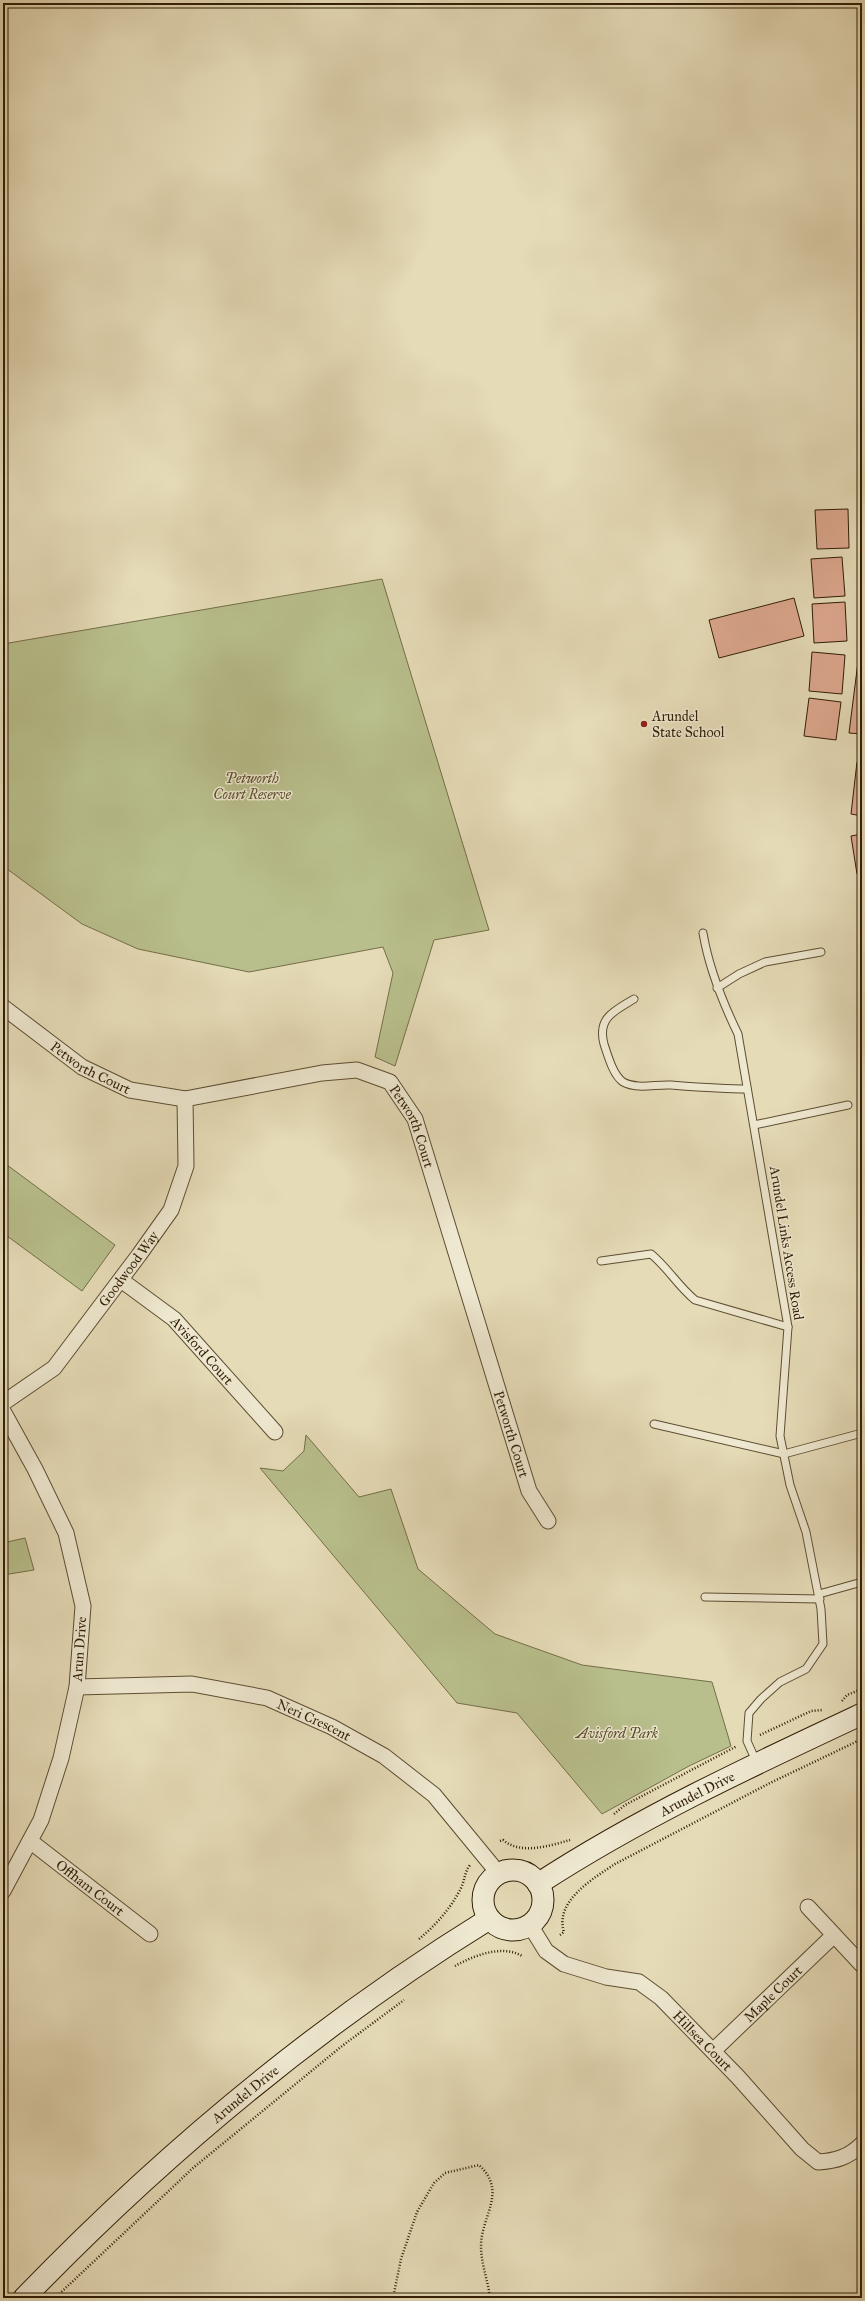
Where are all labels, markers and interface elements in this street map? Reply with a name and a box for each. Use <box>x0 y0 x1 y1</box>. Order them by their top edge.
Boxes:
place label: Arundel State School <box>651 708 725 741</box>
marker: Arundel State School <box>639 719 649 729</box>
park label: Petworth Court Reserve <box>213 770 291 803</box>
street label: Petworth Court <box>47 1038 133 1098</box>
street label: Petworth Court <box>385 1082 437 1170</box>
street label: Arundel Links Access Road <box>766 1164 807 1321</box>
street label: Goodwood Way <box>95 1227 163 1310</box>
street label: Avisford Court <box>166 1312 237 1389</box>
street label: Petworth Court <box>490 1389 532 1480</box>
street label: Arun Drive <box>69 1616 90 1683</box>
street label: Neri Crescent <box>274 1696 354 1745</box>
park label: Avisford Park <box>574 1725 659 1742</box>
street label: Arundel Drive <box>656 1768 738 1821</box>
street label: Offham Court <box>52 1856 127 1920</box>
street label: Maple Court <box>741 1962 806 2026</box>
street label: Hillsea Court <box>669 2007 736 2075</box>
street label: Arundel Drive <box>208 2062 283 2128</box>

